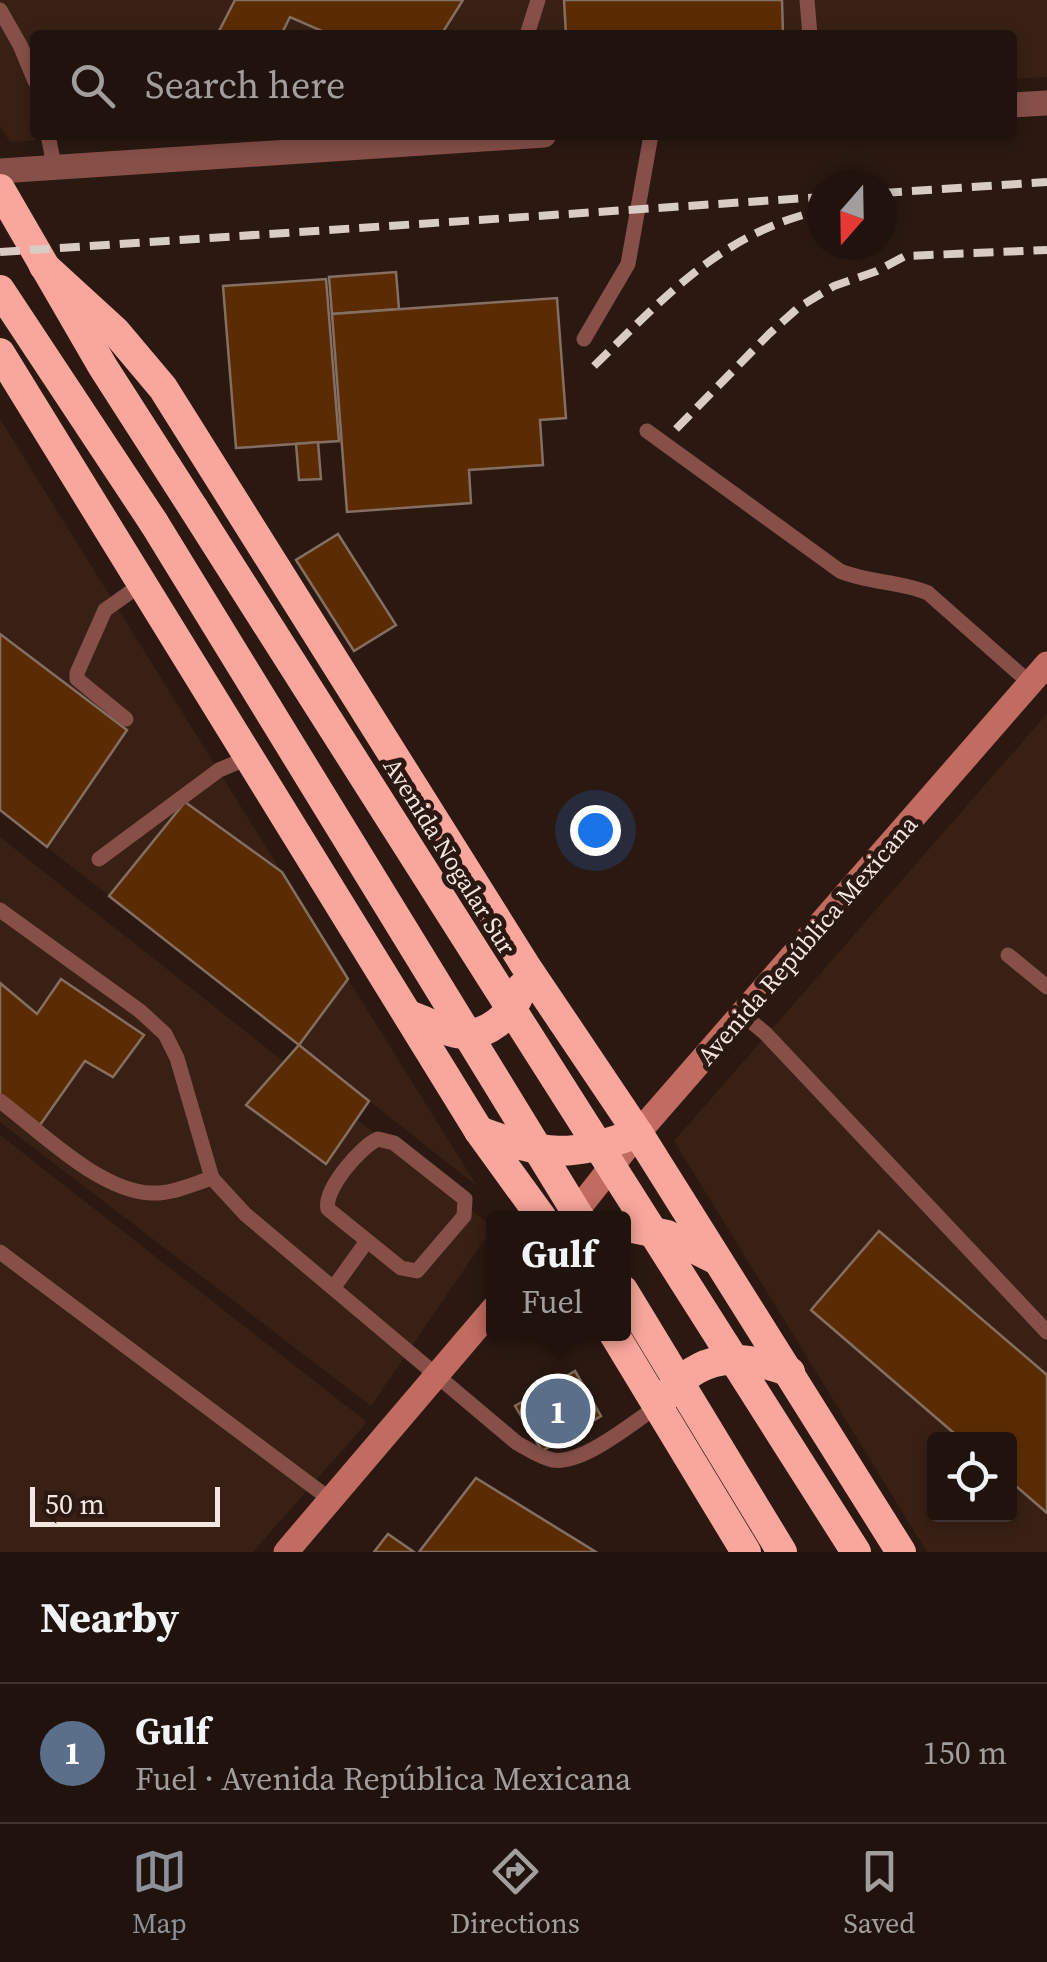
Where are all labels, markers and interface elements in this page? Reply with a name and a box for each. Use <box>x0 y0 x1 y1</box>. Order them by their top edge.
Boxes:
search box <box>30 30 1017 140</box>
icon: search <box>65 58 120 113</box>
text: Search here <box>145 59 345 111</box>
north arrow <box>807 170 897 260</box>
street label: Avenida Nogalar Sur <box>376 751 525 961</box>
your location <box>570 805 621 856</box>
street label: Avenida República Mexicana <box>689 808 925 1072</box>
popup <box>486 1211 631 1341</box>
text: Gulf <box>521 1228 596 1280</box>
text: Fuel <box>521 1280 583 1324</box>
pin: 1 <box>526 1374 590 1448</box>
map controls <box>927 1432 1017 1522</box>
button: locate <box>927 1432 1017 1522</box>
scale bar <box>30 1482 220 1526</box>
text: 50 m <box>45 1485 105 1523</box>
text: Nearby <box>40 1588 179 1646</box>
text: Gulf <box>135 1705 209 1757</box>
text: 1 <box>64 1731 81 1775</box>
text: 150 m <box>923 1731 1007 1775</box>
text: Fuel · Avenida República Mexicana <box>135 1757 631 1801</box>
tab: Map <box>132 1844 187 1942</box>
tab: Directions <box>450 1844 580 1942</box>
tab: Saved <box>843 1844 915 1942</box>

